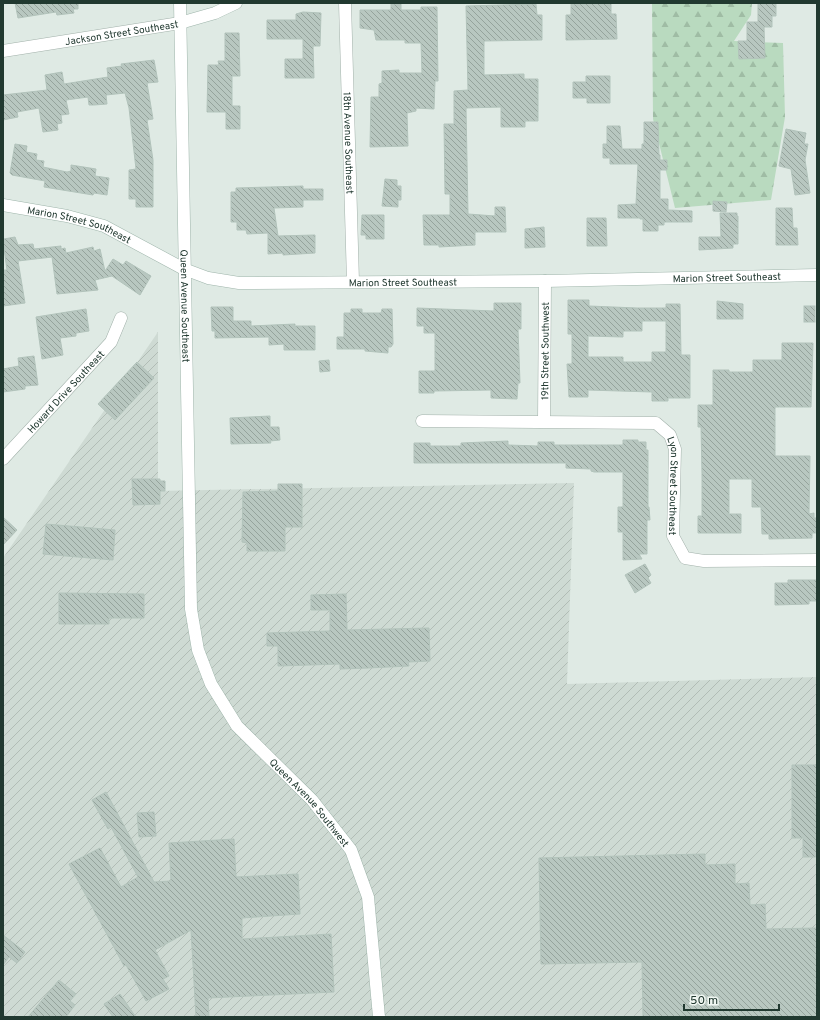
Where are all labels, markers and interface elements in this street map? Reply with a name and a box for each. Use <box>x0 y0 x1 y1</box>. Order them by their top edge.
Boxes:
street label: Jackson Street Southeast <box>64 18 180 49</box>
street label: 18th Avenue Southeast <box>340 92 355 194</box>
street label: Marion Street Southeast <box>26 204 133 247</box>
street label: Queen Avenue Southeast <box>176 249 192 363</box>
street label: Marion Street Southeast <box>673 271 781 286</box>
street label: Marion Street Southeast <box>349 277 457 290</box>
street label: 19th Street Southwest <box>539 302 553 400</box>
street label: Howard Drive Southeast <box>25 348 108 437</box>
street label: Lyon Street Southeast <box>663 435 680 536</box>
street label: Queen Avenue Southwest <box>266 756 351 850</box>
scale bar <box>684 986 779 1012</box>
text: 50 m <box>690 993 718 1009</box>

